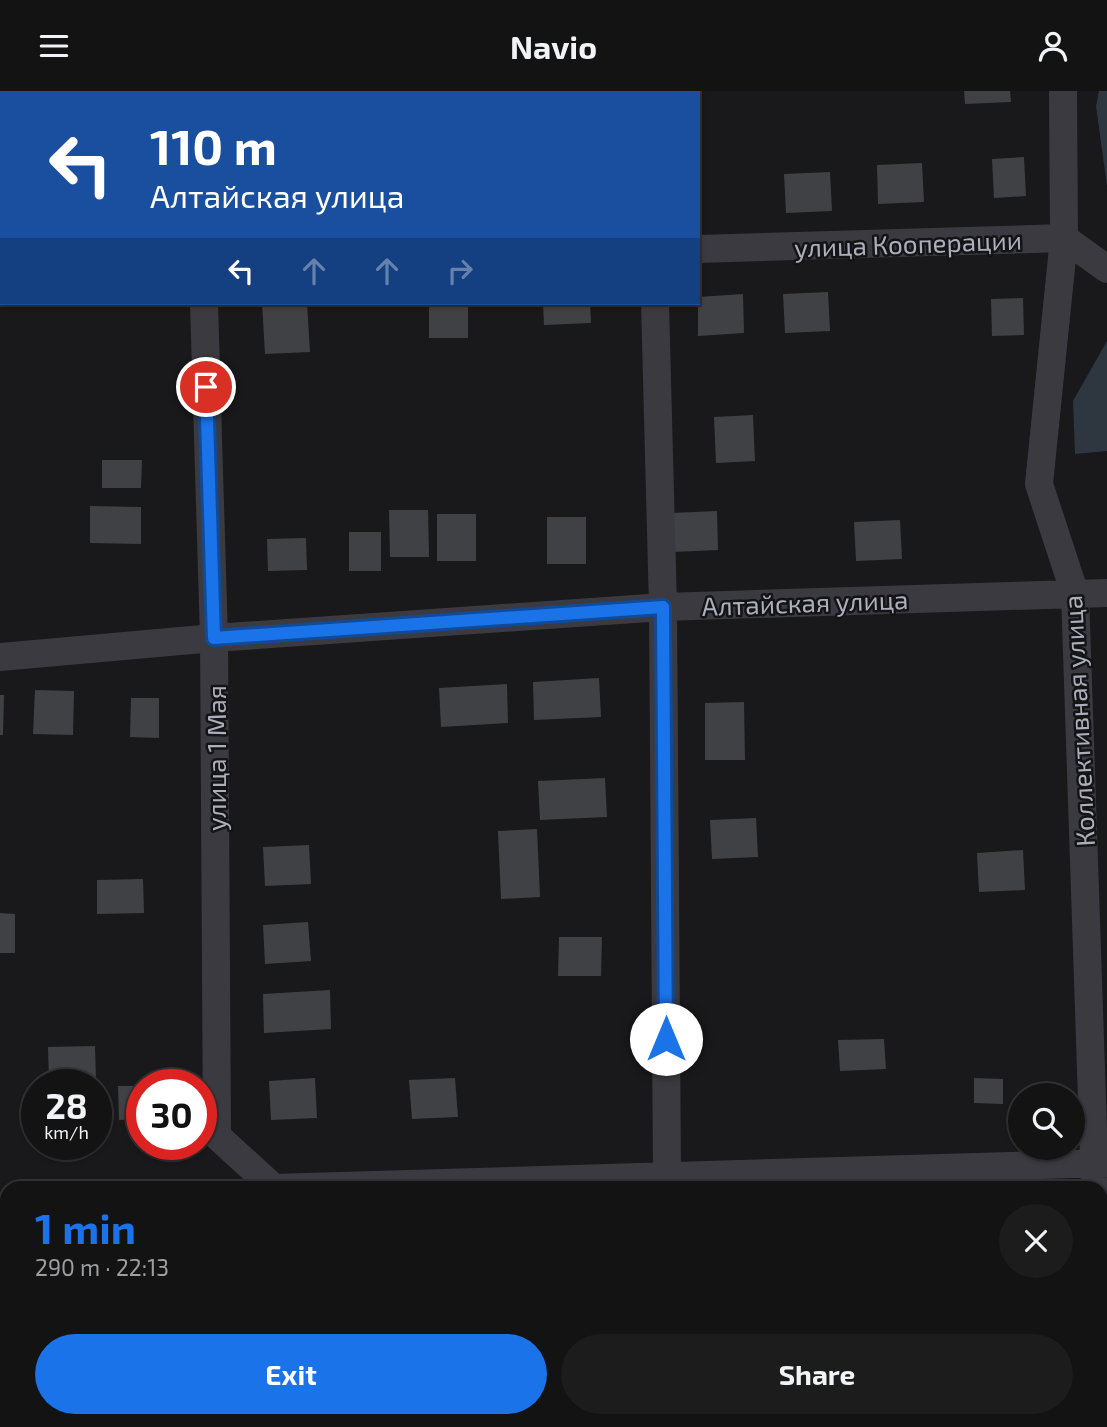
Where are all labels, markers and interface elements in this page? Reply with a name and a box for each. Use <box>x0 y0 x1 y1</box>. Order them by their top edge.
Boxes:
icon: menu <box>35 27 73 65</box>
text: Navio <box>510 27 597 65</box>
icon: person <box>1034 27 1072 65</box>
text: 110 m <box>150 116 277 175</box>
icon: left <box>35 119 126 210</box>
text: Алтайская улица <box>150 176 404 214</box>
street label: улица Кооперации <box>794 224 1023 263</box>
icon: left <box>222 252 260 290</box>
icon: ahead <box>295 252 333 290</box>
icon: ahead <box>368 252 406 290</box>
icon: right <box>441 252 479 290</box>
pin <box>176 357 236 417</box>
icon: arrive <box>187 368 225 406</box>
street label: Алтайская улица <box>701 583 909 622</box>
street label: Коллективная улица <box>1056 594 1101 847</box>
street label: улица 1 Мая <box>200 685 232 831</box>
position arrow <box>629 1002 703 1076</box>
speed limit sign: 30 <box>126 1069 217 1160</box>
map controls <box>1008 1083 1085 1160</box>
button: search <box>1008 1083 1085 1160</box>
text: 28 <box>45 1084 88 1126</box>
text: km/h <box>44 1121 89 1143</box>
text: 1 min <box>35 1202 136 1252</box>
button: close <box>999 1204 1073 1278</box>
text: 290 m · 22:13 <box>35 1253 169 1281</box>
button: Exit <box>35 1334 547 1414</box>
button: Share <box>561 1334 1073 1414</box>

